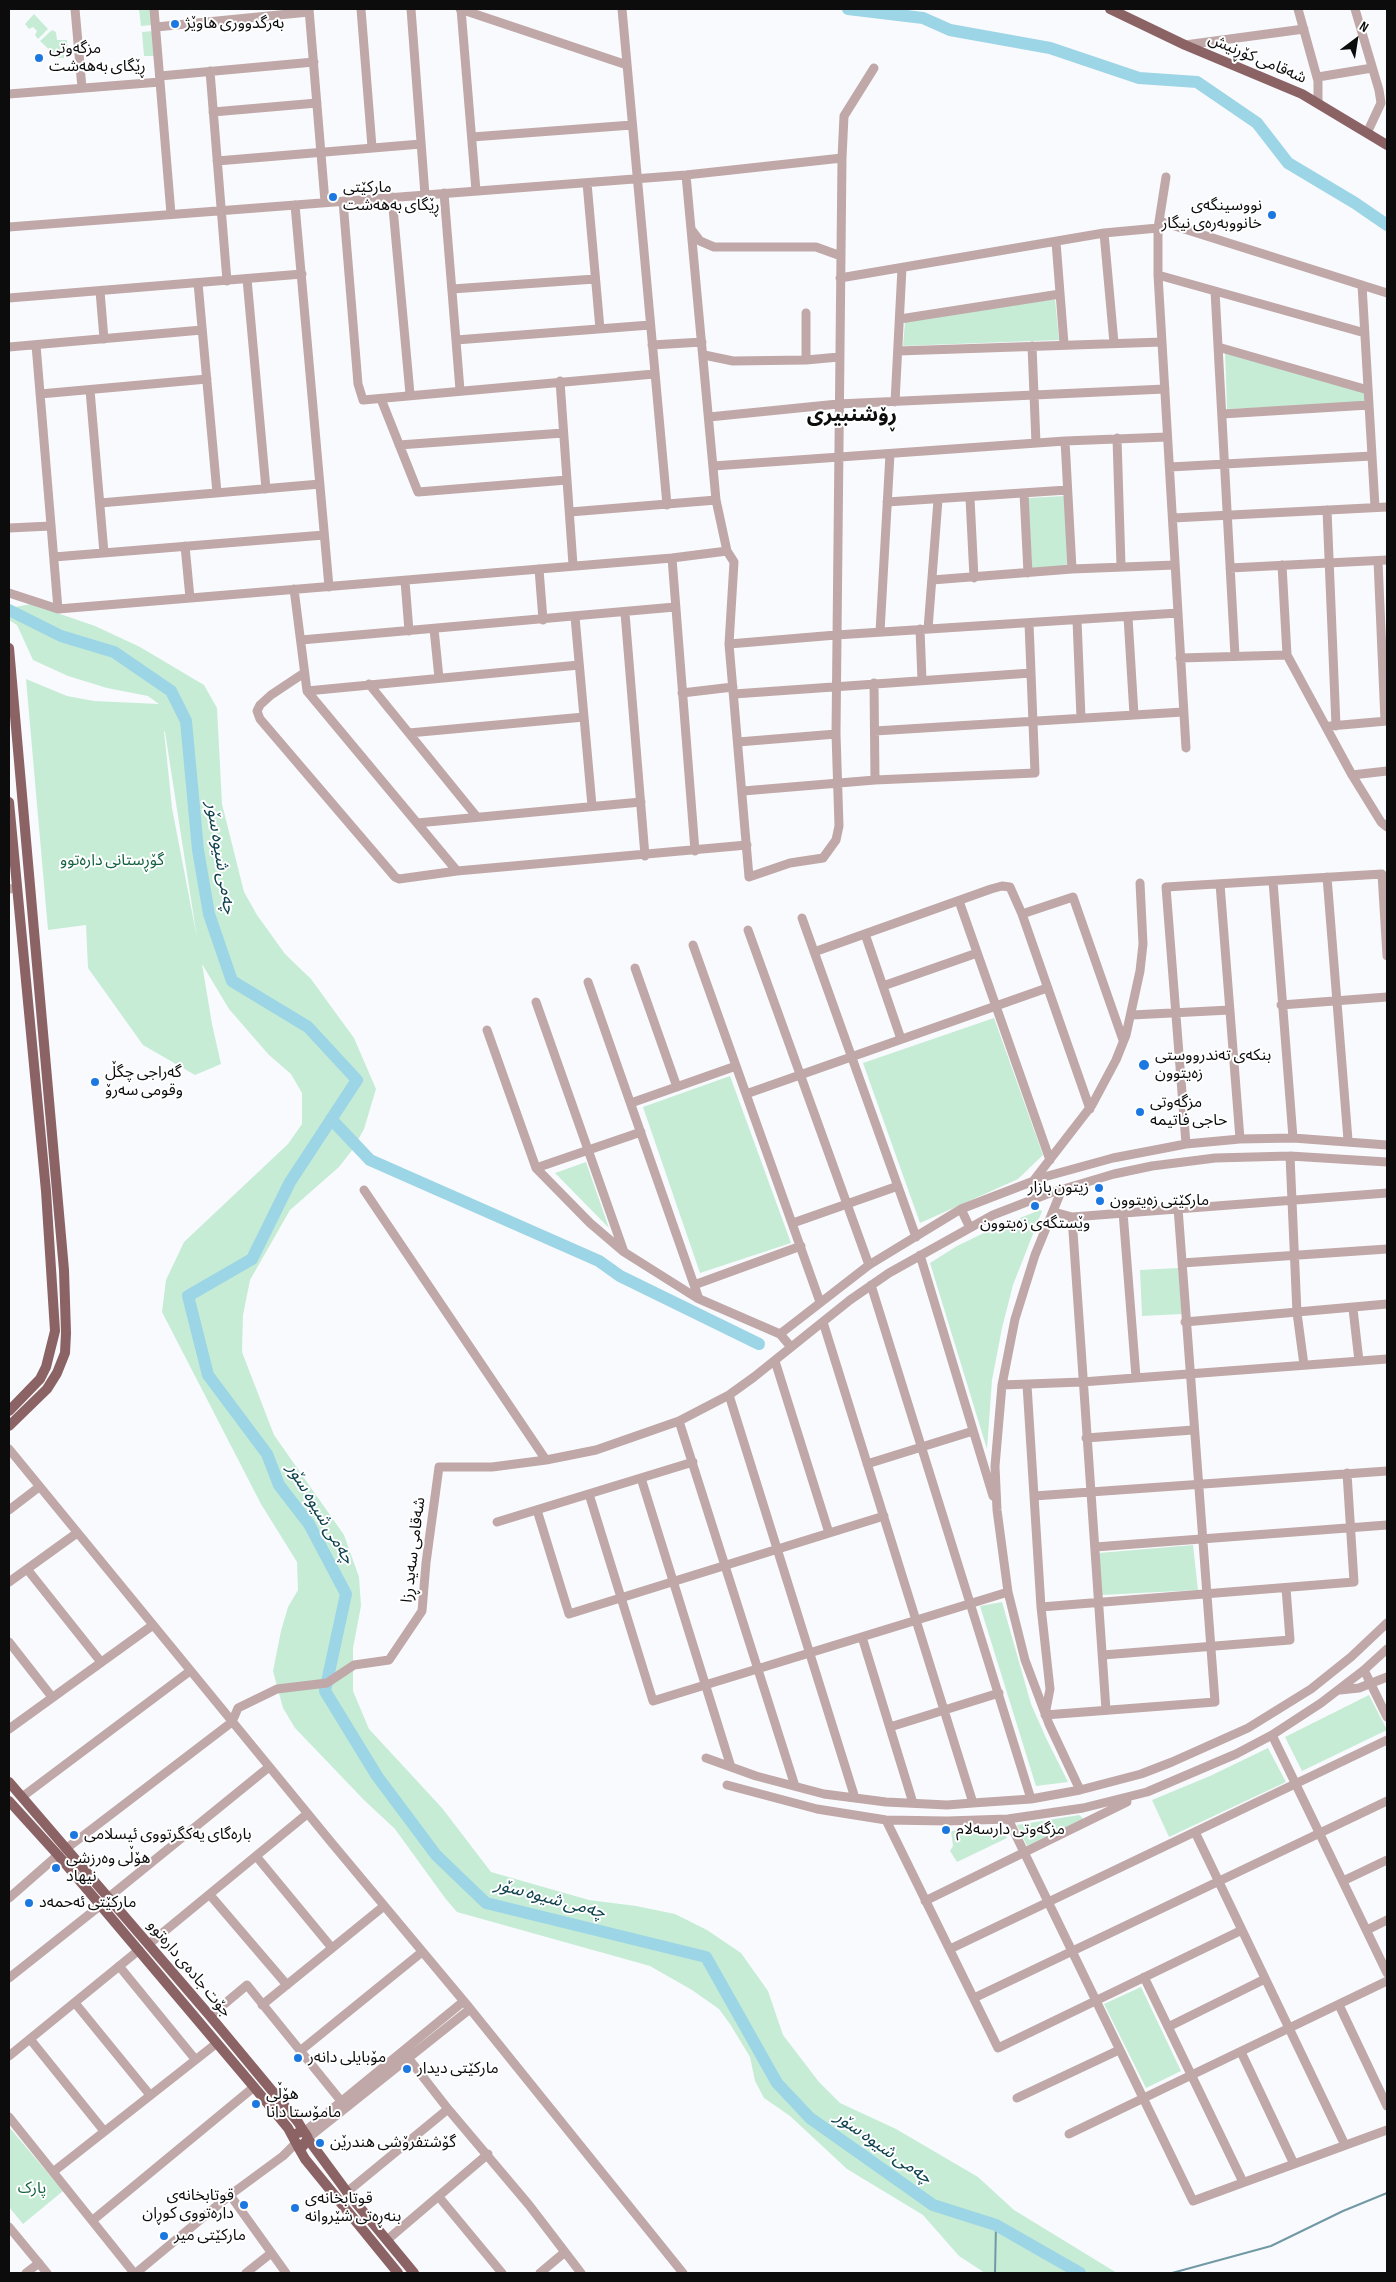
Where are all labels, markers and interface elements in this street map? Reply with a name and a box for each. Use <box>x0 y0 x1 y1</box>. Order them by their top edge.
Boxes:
place label: بەرگدووری هاوێژ <box>185 14 284 34</box>
north arrow <box>1331 15 1381 65</box>
text: N <box>1356 17 1372 36</box>
marker: بەرگدووری هاوێژ <box>169 18 181 30</box>
street label: شەقامی کۆڕنیش <box>1205 30 1309 88</box>
place label: مزگەوتی ڕێگای بەھەشت <box>49 39 146 77</box>
marker: مزگەوتی ڕێگای بەھەشت <box>33 52 45 64</box>
place label: مارکێتی ڕێگای بەهەشت <box>343 178 440 216</box>
marker: مارکێتی ڕێگای بەهەشت <box>327 191 339 203</box>
place label: نووسینگەی خانووبەرەی نیگار <box>1161 196 1262 234</box>
marker: نووسینگەی خانووبەرەی نیگار <box>1266 209 1278 221</box>
district label: ڕۆشنبیری <box>807 403 897 429</box>
water label: چەمی شیوە سۆر <box>200 800 240 916</box>
park label: گۆڕستانی دارەتوو <box>60 851 164 871</box>
place label: بنکەی تەندرووستی زەیتوون <box>1155 1046 1271 1084</box>
marker: بنکەی تەندرووستی زەیتوون <box>1137 1058 1151 1072</box>
place label: گەراجی چگڵ وقومی سەرۆ <box>105 1063 183 1101</box>
marker: گەراجی چگڵ وقومی سەرۆ <box>89 1076 101 1088</box>
place label: مزگەوتی حاجی فاتیمە <box>1150 1093 1227 1131</box>
marker: مزگەوتی حاجی فاتیمە <box>1134 1106 1146 1118</box>
place label: زيتون بازار <box>1028 1178 1089 1198</box>
marker: زيتون بازار <box>1093 1182 1105 1194</box>
place label: مارکێتی زەیتوون <box>1110 1191 1209 1211</box>
marker: مارکێتی زەیتوون <box>1094 1195 1106 1207</box>
marker: وێستگەی زەیتوون <box>1029 1200 1041 1212</box>
place label: وێستگەی زەیتوون <box>980 1214 1090 1234</box>
water label: چەمی شیوە سۆر <box>281 1460 359 1568</box>
street label: شەقامی سەید ڕزا <box>398 1496 430 1604</box>
place label: مزگەوتی دارسەلام <box>956 1820 1065 1840</box>
marker: مزگەوتی دارسەلام <box>940 1824 952 1836</box>
place label: بارەگای یەکگرتووی ئیسلامی <box>84 1825 252 1845</box>
marker: بارەگای یەکگرتووی ئیسلامی <box>68 1829 80 1841</box>
place label: هۆڵی وەرزشی نیهاد <box>66 1849 150 1887</box>
marker: هۆڵی وەرزشی نیهاد <box>50 1862 62 1874</box>
water label: چەمی شیوە سۆر <box>492 1874 608 1924</box>
place label: مارکێتی ئەحمەد <box>39 1893 136 1913</box>
marker: مارکێتی ئەحمەد <box>23 1897 35 1909</box>
street label: جۆت جادەی دارەتوو <box>143 1917 235 2021</box>
place label: مۆبایلی دانەر <box>308 2048 386 2068</box>
marker: مۆبایلی دانەر <box>292 2052 304 2064</box>
place label: مارکێتی دیدار <box>417 2059 499 2079</box>
marker: مارکێتی دیدار <box>401 2063 413 2075</box>
place label: هۆڵی مامۆستا دانا <box>266 2085 341 2123</box>
marker: هۆڵی مامۆستا دانا <box>250 2098 262 2110</box>
water label: چەمی شیوە سۆر <box>830 2107 936 2189</box>
place label: گۆشتفرۆشی هندرێن <box>330 2133 456 2153</box>
marker: گۆشتفرۆشی هندرێن <box>314 2137 326 2149</box>
park label: پارک <box>18 2179 46 2199</box>
place label: قوتابخانەی دارەتووی کوڕان <box>142 2186 234 2224</box>
place label: قوتابخانەی بنەڕەتی شێروانە <box>305 2189 401 2227</box>
marker: قوتابخانەی دارەتووی کوڕان <box>238 2199 250 2211</box>
marker: قوتابخانەی بنەڕەتی شێروانە <box>289 2202 301 2214</box>
place label: مارکێتی میر <box>174 2226 246 2246</box>
marker: مارکێتی میر <box>158 2230 170 2242</box>

